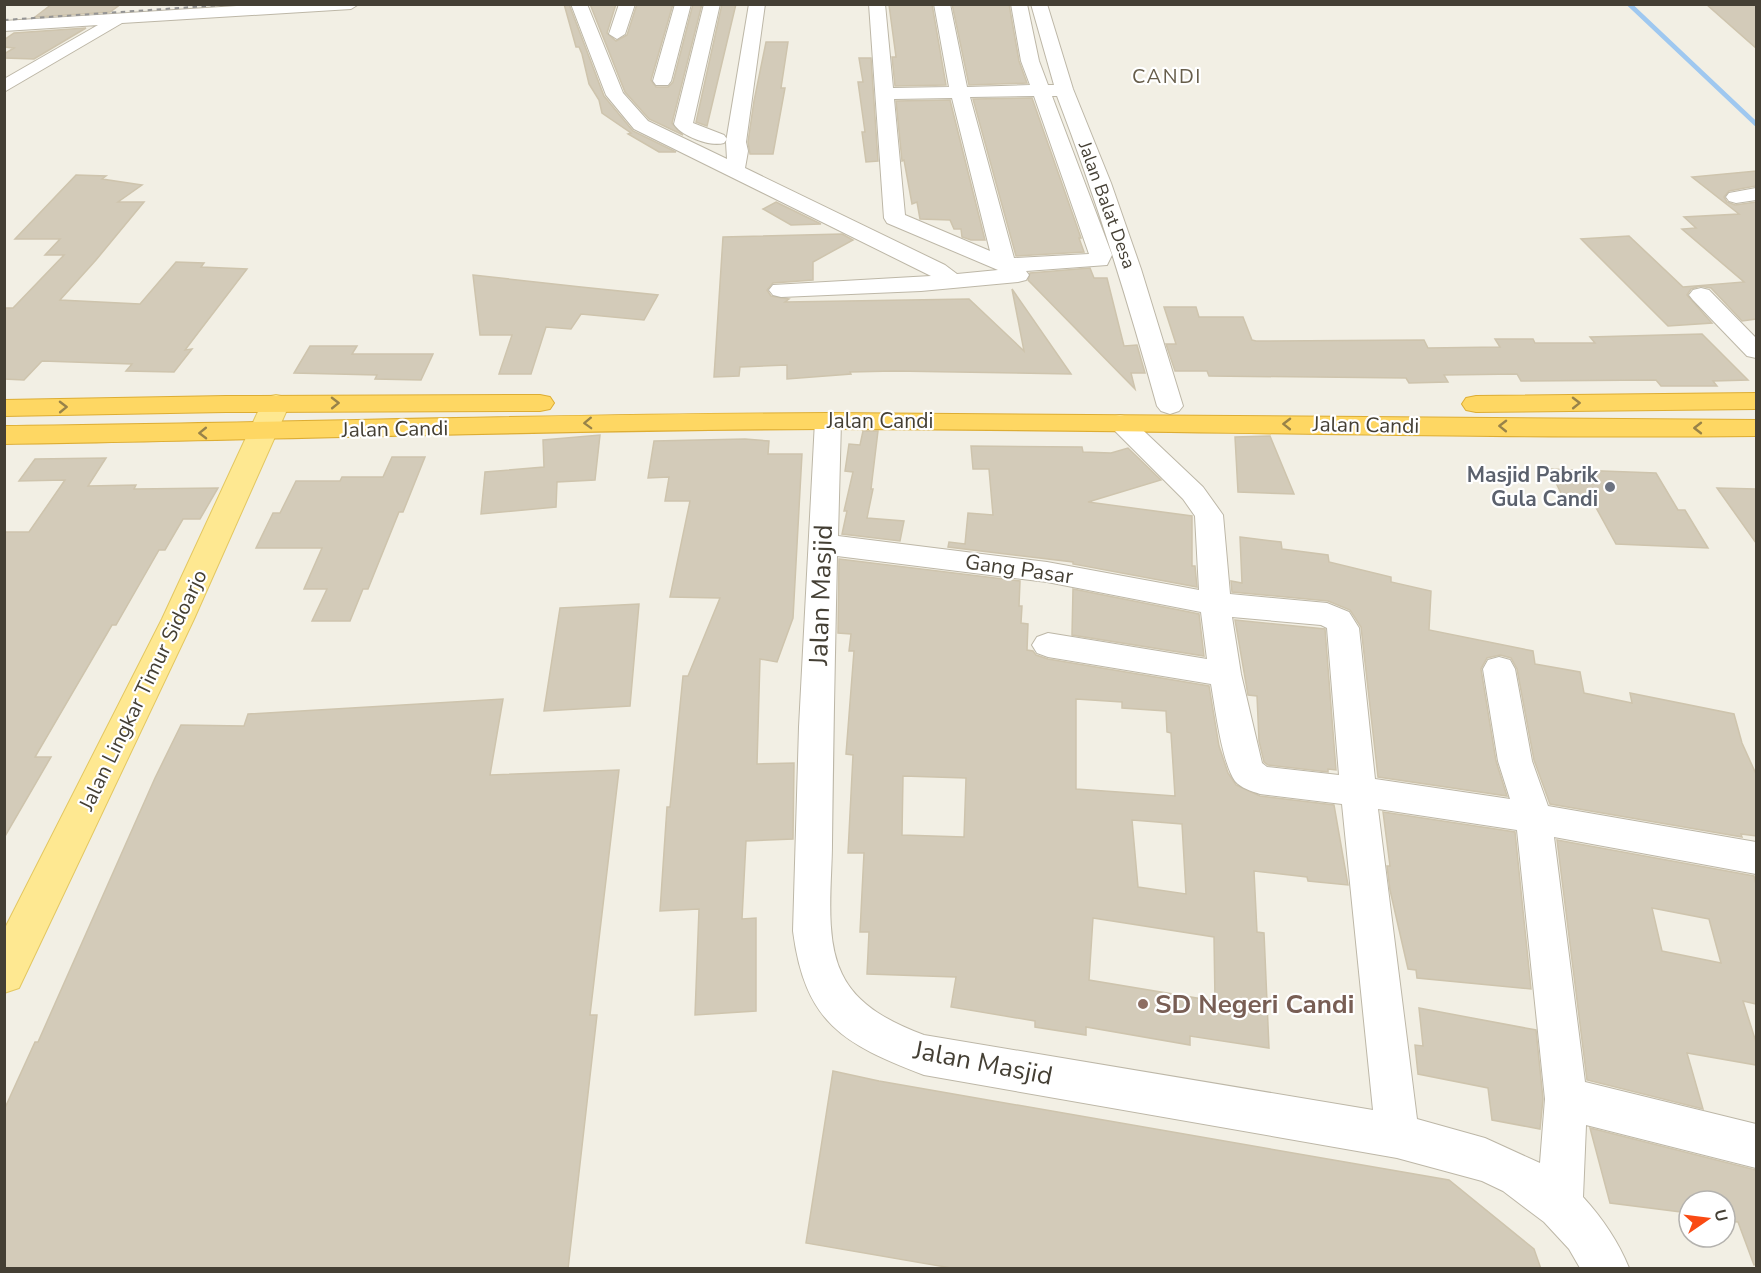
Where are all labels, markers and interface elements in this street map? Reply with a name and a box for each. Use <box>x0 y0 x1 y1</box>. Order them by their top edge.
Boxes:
district label: CANDI <box>1132 63 1202 90</box>
street label: Jalan Balat Desa <box>1073 137 1141 272</box>
one-way arrow <box>330 397 339 409</box>
one-way arrow <box>1571 397 1580 409</box>
one-way arrow <box>58 400 67 413</box>
street label: Jalan Candi <box>826 407 933 435</box>
street label: Jalan Candi <box>1311 410 1420 440</box>
street label: Jalan Candi <box>340 414 449 444</box>
one-way arrow <box>584 417 593 429</box>
one-way arrow <box>1283 418 1292 430</box>
one-way arrow <box>1499 420 1508 432</box>
one-way arrow <box>1694 422 1703 434</box>
one-way arrow <box>199 426 208 439</box>
place label: Masjid Pabrik Gula Candi <box>1467 461 1599 513</box>
marker: Masjid Pabrik Gula Candi <box>1603 480 1617 494</box>
street label: Jalan Masjid <box>801 524 841 667</box>
street label: Gang Pasar <box>963 548 1075 590</box>
street label: Jalan Lingkar Timur Sidoarjo <box>72 565 214 816</box>
place label: SD Negeri Candi <box>1155 987 1354 1022</box>
marker: SD Negeri Candi <box>1136 997 1150 1011</box>
street label: Jalan Masjid <box>909 1032 1056 1094</box>
north arrow <box>1677 1189 1737 1249</box>
text: U <box>1708 1207 1733 1224</box>

